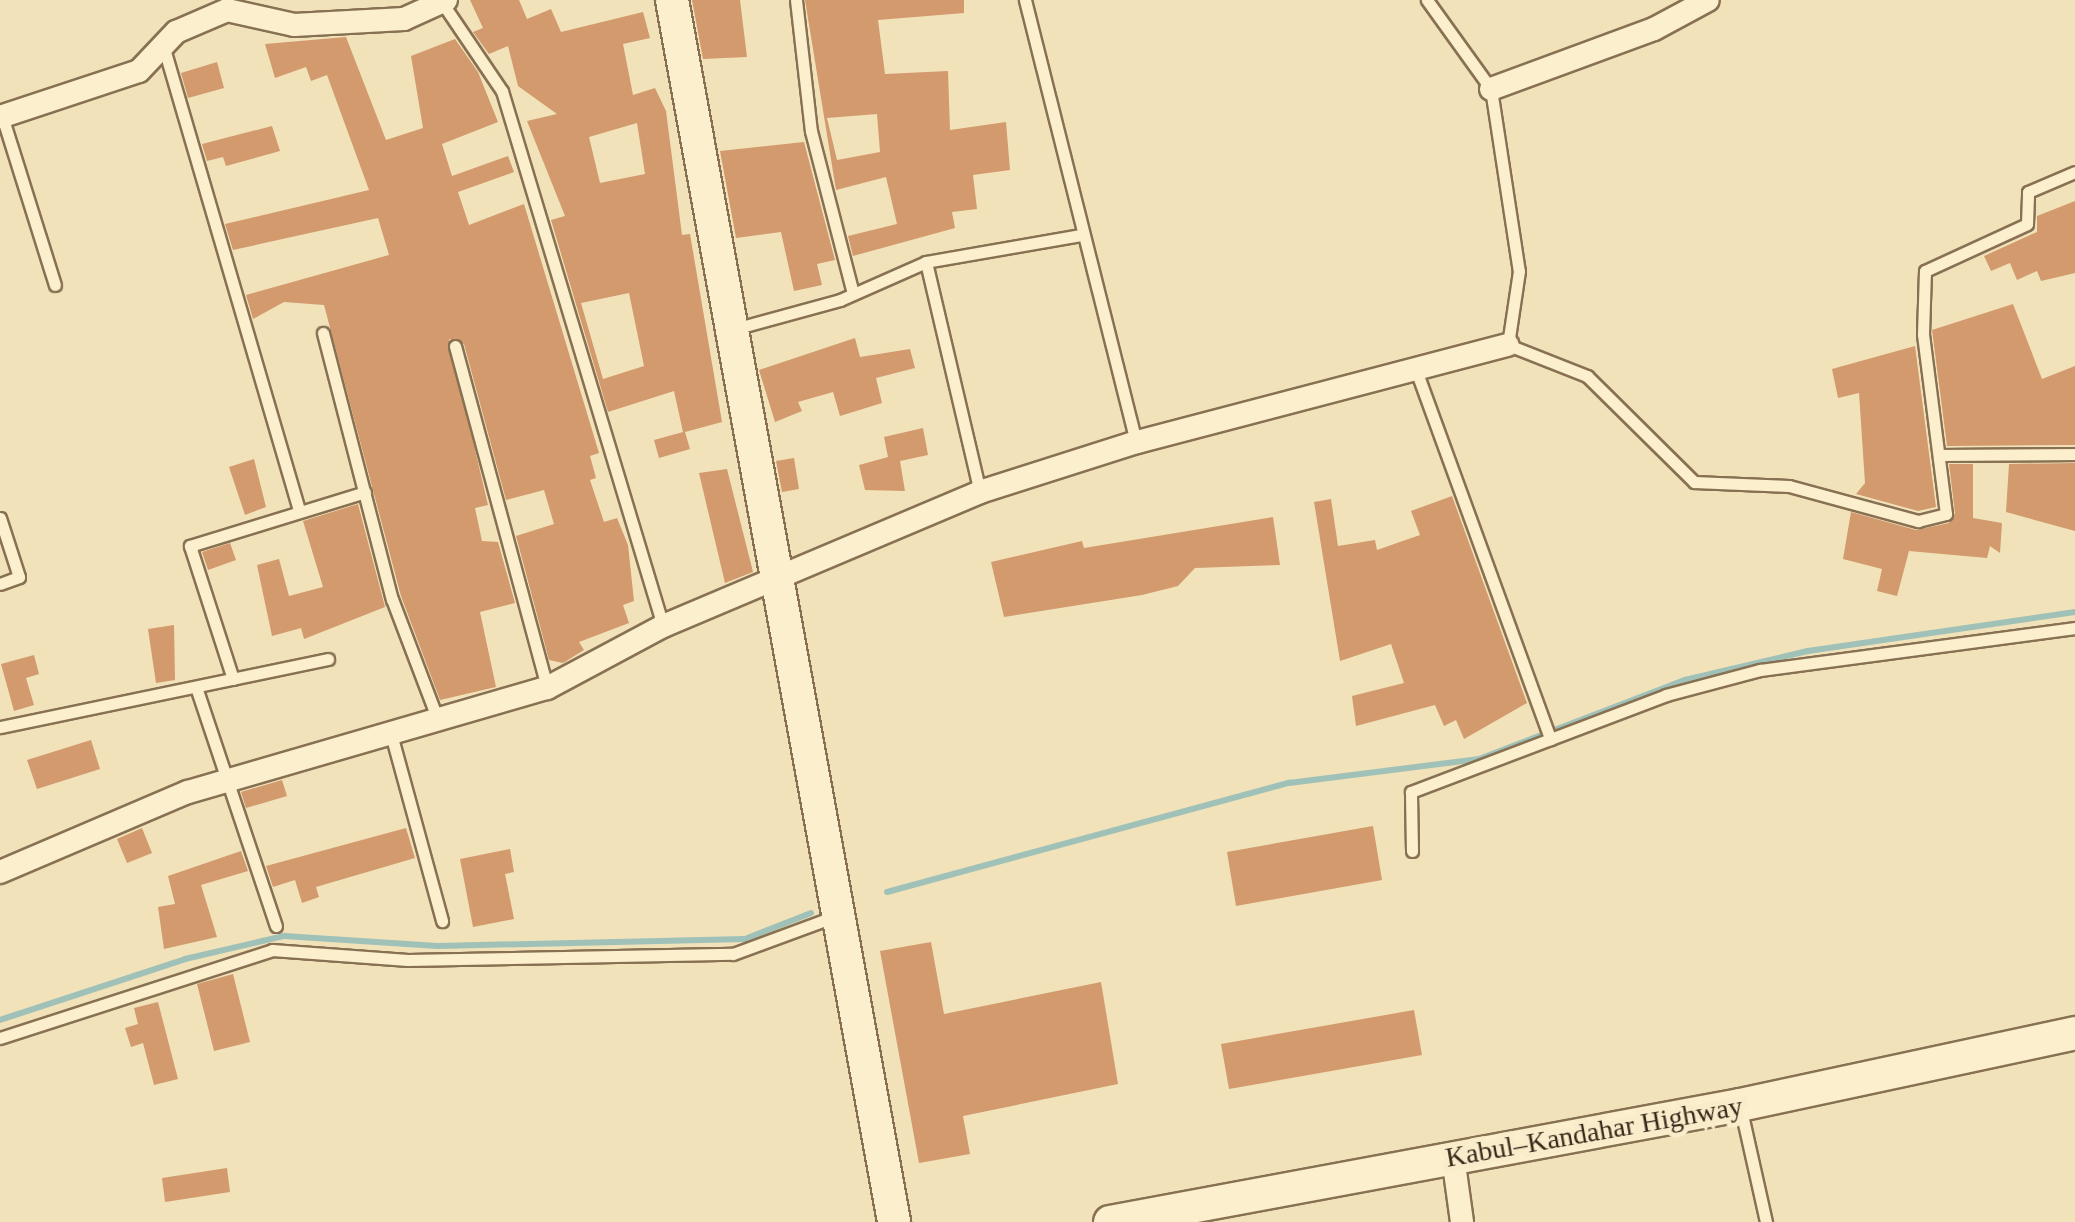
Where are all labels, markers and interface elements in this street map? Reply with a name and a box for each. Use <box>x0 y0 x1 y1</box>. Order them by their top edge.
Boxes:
street label: Kabul–Kandahar Highway <box>1443 1089 1745 1175</box>

